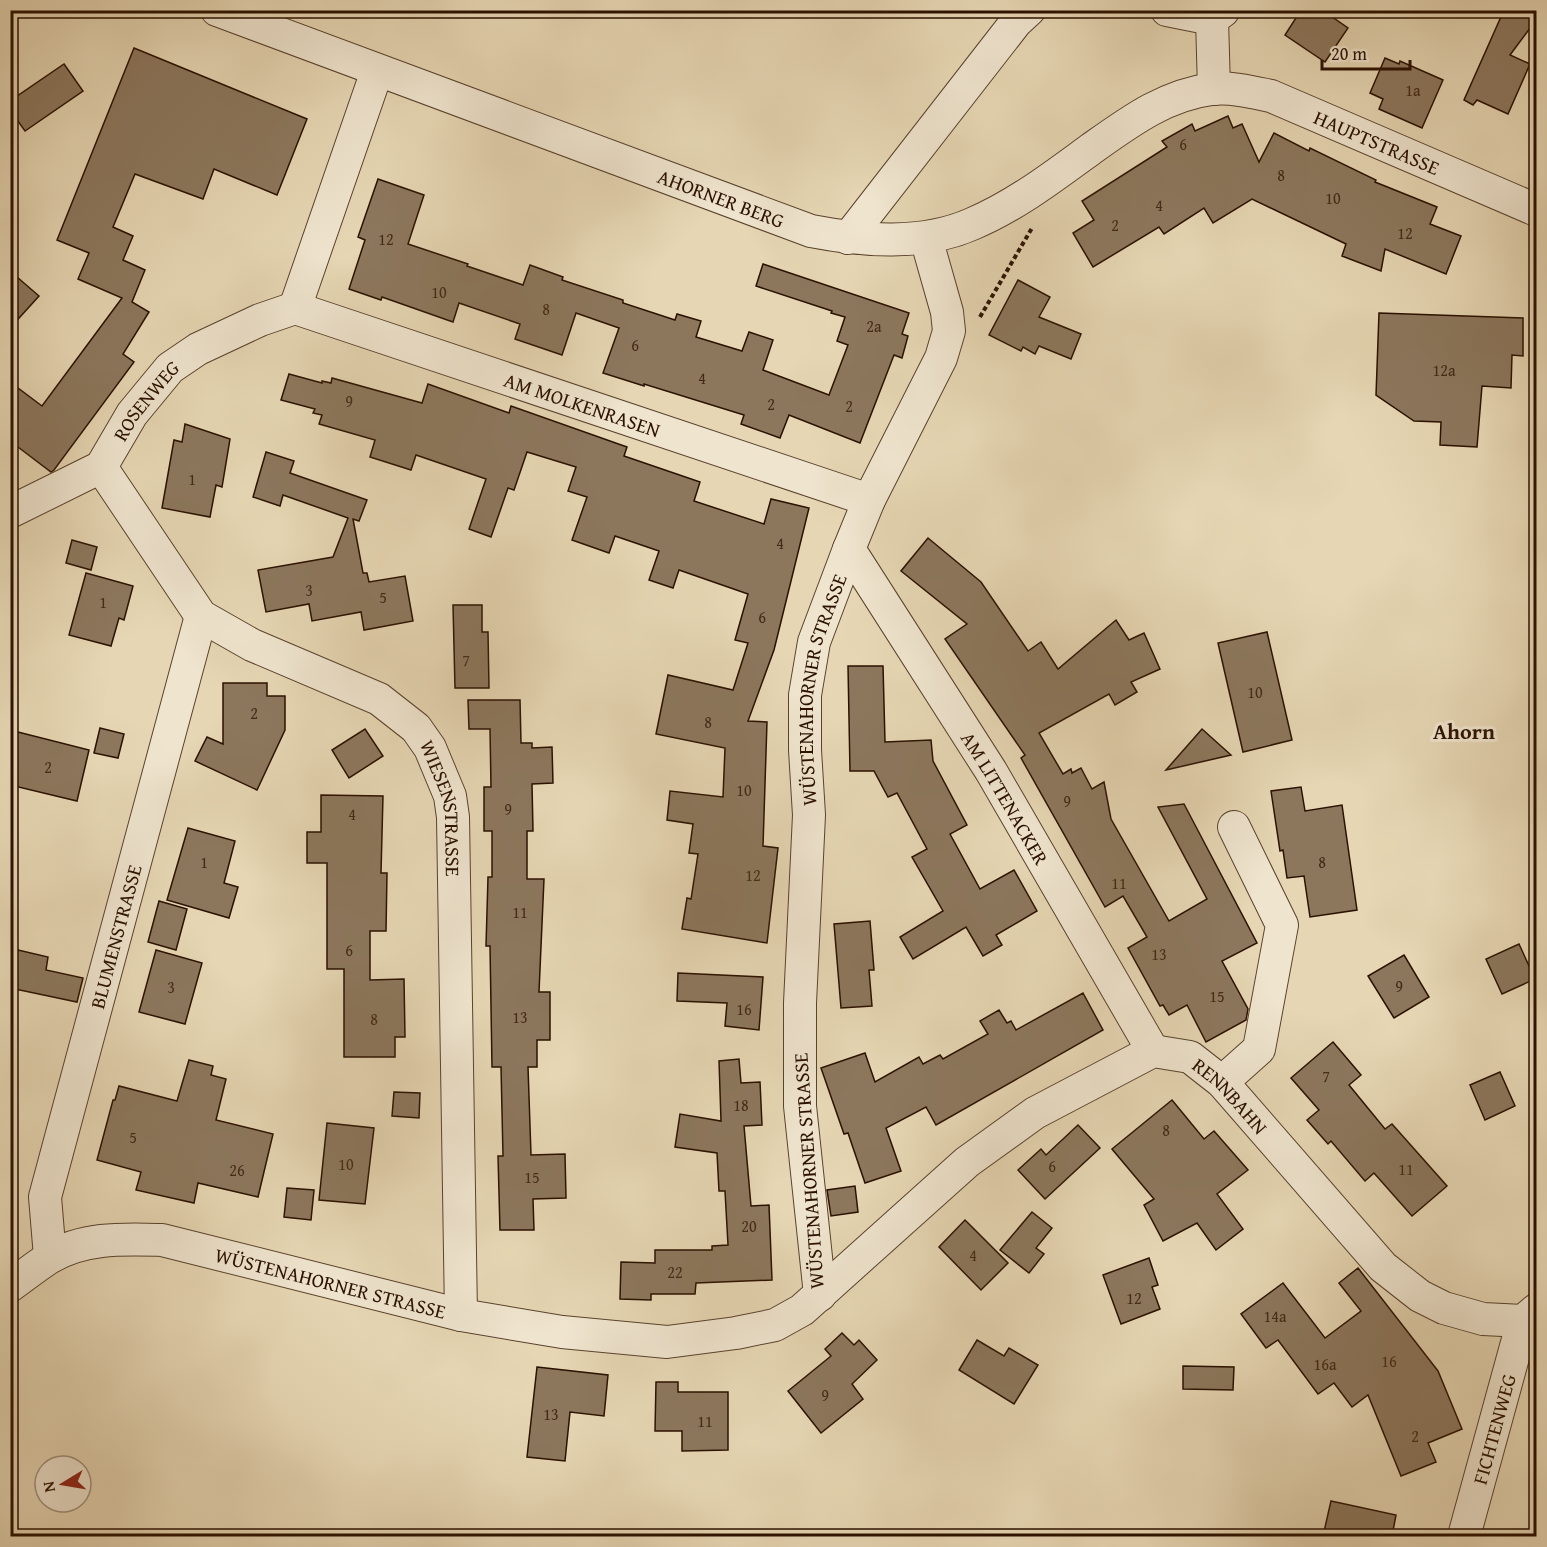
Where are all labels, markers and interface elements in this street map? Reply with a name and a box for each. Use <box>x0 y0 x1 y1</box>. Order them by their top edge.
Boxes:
scale bar <box>1322 33 1410 71</box>
text: 20 m <box>1331 40 1367 67</box>
house number: 1a <box>1405 78 1421 102</box>
street label: HAUPTSTRASSE <box>1310 102 1444 181</box>
house number: 6 <box>1179 132 1187 156</box>
street label: AHORNER BERG <box>654 161 789 234</box>
house number: 8 <box>1277 163 1285 187</box>
house number: 10 <box>1325 186 1341 210</box>
house number: 4 <box>1155 193 1163 217</box>
house number: 2 <box>1111 213 1119 237</box>
house number: 12 <box>1397 221 1413 245</box>
house number: 12 <box>378 227 394 251</box>
house number: 10 <box>431 280 447 304</box>
house number: 8 <box>542 297 550 321</box>
house number: 2a <box>866 314 882 338</box>
house number: 6 <box>631 333 639 357</box>
street label: ROSENWEG <box>105 352 184 446</box>
house number: 12a <box>1433 358 1456 382</box>
street label: AM MOLKENRASEN <box>500 365 664 444</box>
house number: 4 <box>698 366 706 390</box>
house number: 9 <box>345 389 353 413</box>
house number: 2 <box>767 392 775 416</box>
house number: 2 <box>845 394 853 418</box>
house number: 1 <box>188 467 196 491</box>
house number: 4 <box>776 531 784 555</box>
street label: WÜSTENAHORNER STRASSE <box>791 569 853 807</box>
house number: 3 <box>305 578 313 602</box>
house number: 5 <box>379 585 387 609</box>
house number: 1 <box>99 590 107 614</box>
house number: 6 <box>758 605 766 629</box>
house number: 7 <box>462 648 470 672</box>
house number: 10 <box>1247 680 1263 704</box>
house number: 2 <box>250 701 258 725</box>
house number: 8 <box>704 710 712 734</box>
district label: Ahorn <box>1433 715 1495 747</box>
street label: AM LITTENACKER <box>955 725 1057 870</box>
street label: WIESENSTRASSE <box>414 735 468 877</box>
house number: 2 <box>44 755 52 779</box>
house number: 10 <box>736 778 752 802</box>
house number: 9 <box>1063 789 1071 813</box>
house number: 9 <box>504 797 512 821</box>
house number: 4 <box>348 802 356 826</box>
house number: 1 <box>200 850 208 874</box>
house number: 8 <box>1318 850 1326 874</box>
street label: BLUMENSTRASSE <box>82 861 148 1012</box>
house number: 12 <box>745 863 761 887</box>
house number: 11 <box>1111 871 1127 895</box>
house number: 11 <box>512 900 528 924</box>
house number: 6 <box>345 938 353 962</box>
house number: 13 <box>1151 942 1167 966</box>
house number: 9 <box>1395 974 1403 998</box>
house number: 3 <box>167 975 175 999</box>
house number: 15 <box>1209 984 1225 1008</box>
house number: 16 <box>736 997 752 1021</box>
house number: 13 <box>512 1005 528 1029</box>
house number: 8 <box>370 1007 378 1031</box>
street label: RENNBAHN <box>1187 1050 1275 1140</box>
street label: WÜSTENAHORNER STRASSE <box>785 1052 831 1290</box>
house number: 7 <box>1322 1064 1330 1088</box>
house number: 18 <box>733 1093 749 1117</box>
house number: 8 <box>1162 1118 1170 1142</box>
house number: 5 <box>129 1125 137 1149</box>
house number: 10 <box>338 1152 354 1176</box>
house number: 6 <box>1048 1154 1056 1178</box>
house number: 11 <box>1398 1157 1414 1181</box>
house number: 26 <box>229 1158 245 1182</box>
house number: 15 <box>524 1165 540 1189</box>
house number: 20 <box>741 1214 757 1238</box>
street label: WÜSTENAHORNER STRASSE <box>212 1239 449 1325</box>
house number: 4 <box>969 1243 977 1267</box>
house number: 22 <box>667 1260 683 1284</box>
house number: 12 <box>1126 1286 1142 1310</box>
house number: 14a <box>1264 1304 1287 1328</box>
house number: 16 <box>1381 1349 1397 1373</box>
house number: 16a <box>1314 1352 1337 1376</box>
street label: FICHTENWEG <box>1464 1370 1522 1487</box>
house number: 9 <box>821 1383 829 1407</box>
house number: 13 <box>543 1402 559 1426</box>
house number: 11 <box>697 1409 713 1433</box>
house number: 2 <box>1411 1424 1419 1448</box>
north arrow <box>33 1454 93 1514</box>
text: N <box>35 1479 61 1494</box>

